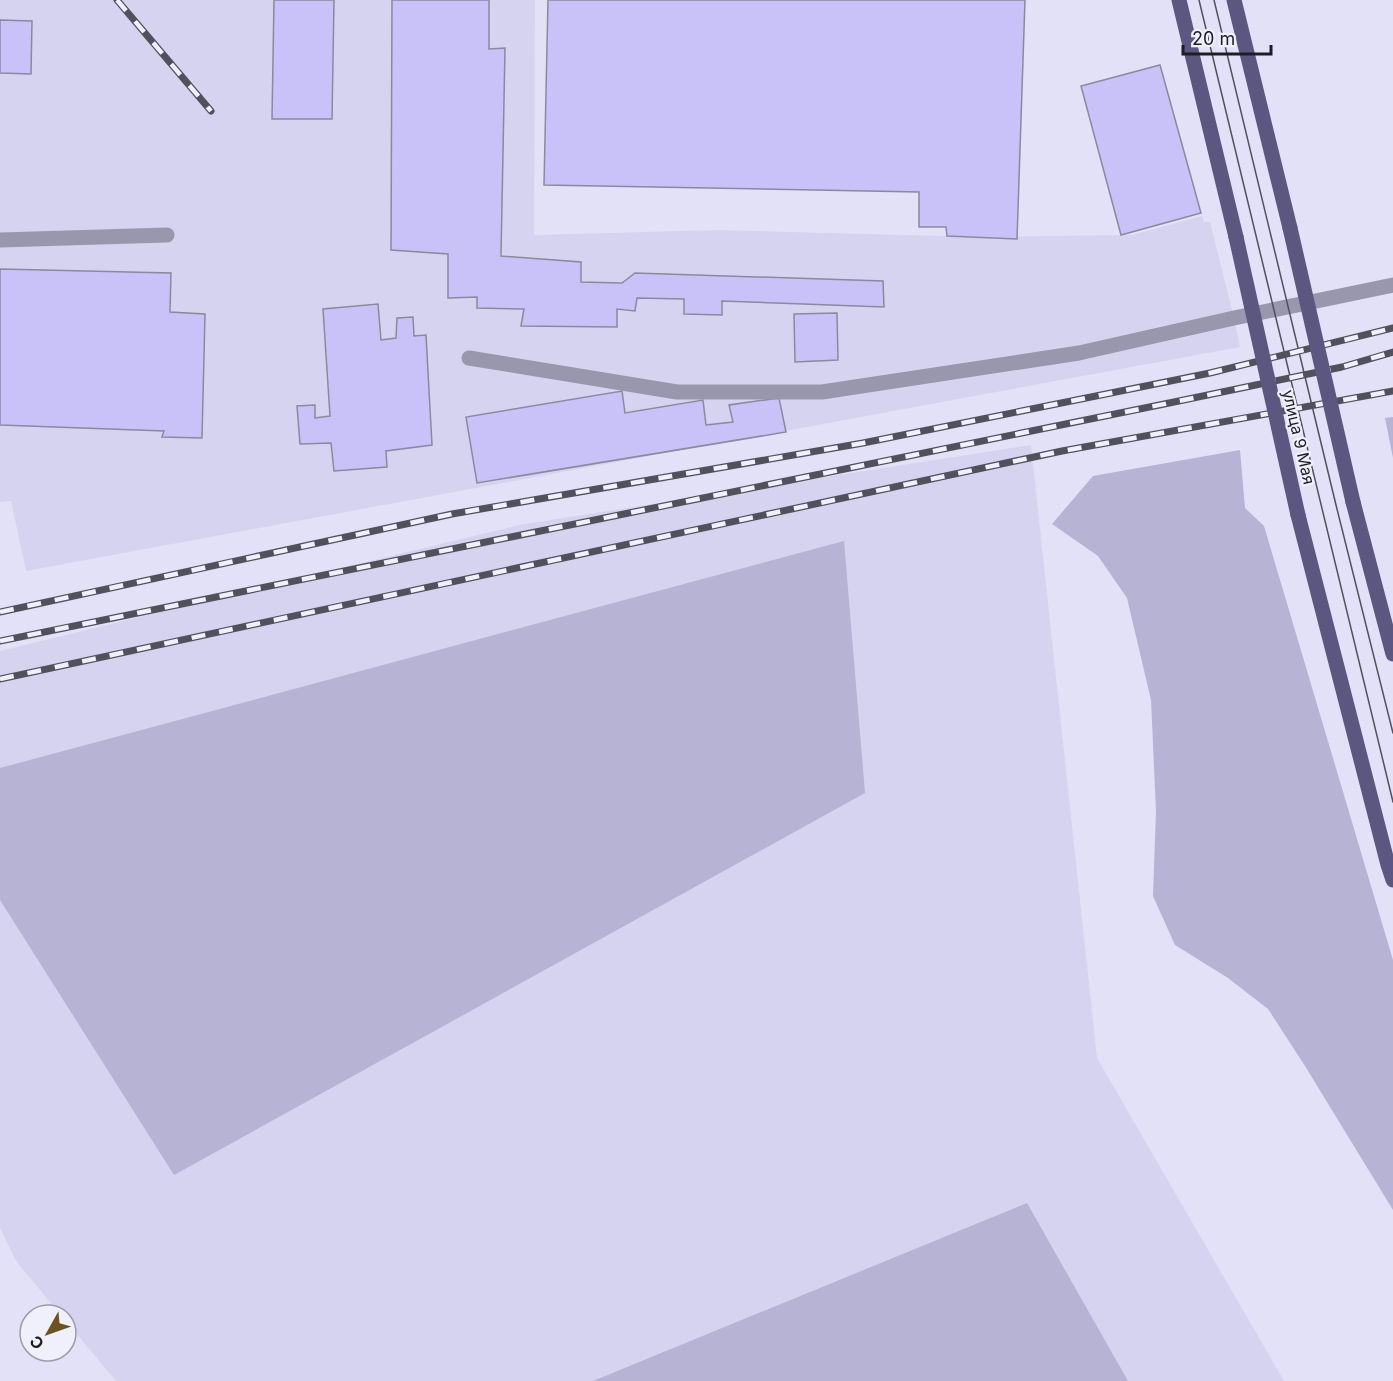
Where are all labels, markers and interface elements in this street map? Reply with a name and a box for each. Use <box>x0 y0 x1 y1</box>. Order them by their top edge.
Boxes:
scale bar <box>1183 18 1272 56</box>
text: 20 m <box>1192 28 1235 49</box>
street label: улица 9 Мая <box>1278 388 1320 486</box>
north arrow <box>18 1303 78 1363</box>
text: С <box>25 1332 48 1354</box>

